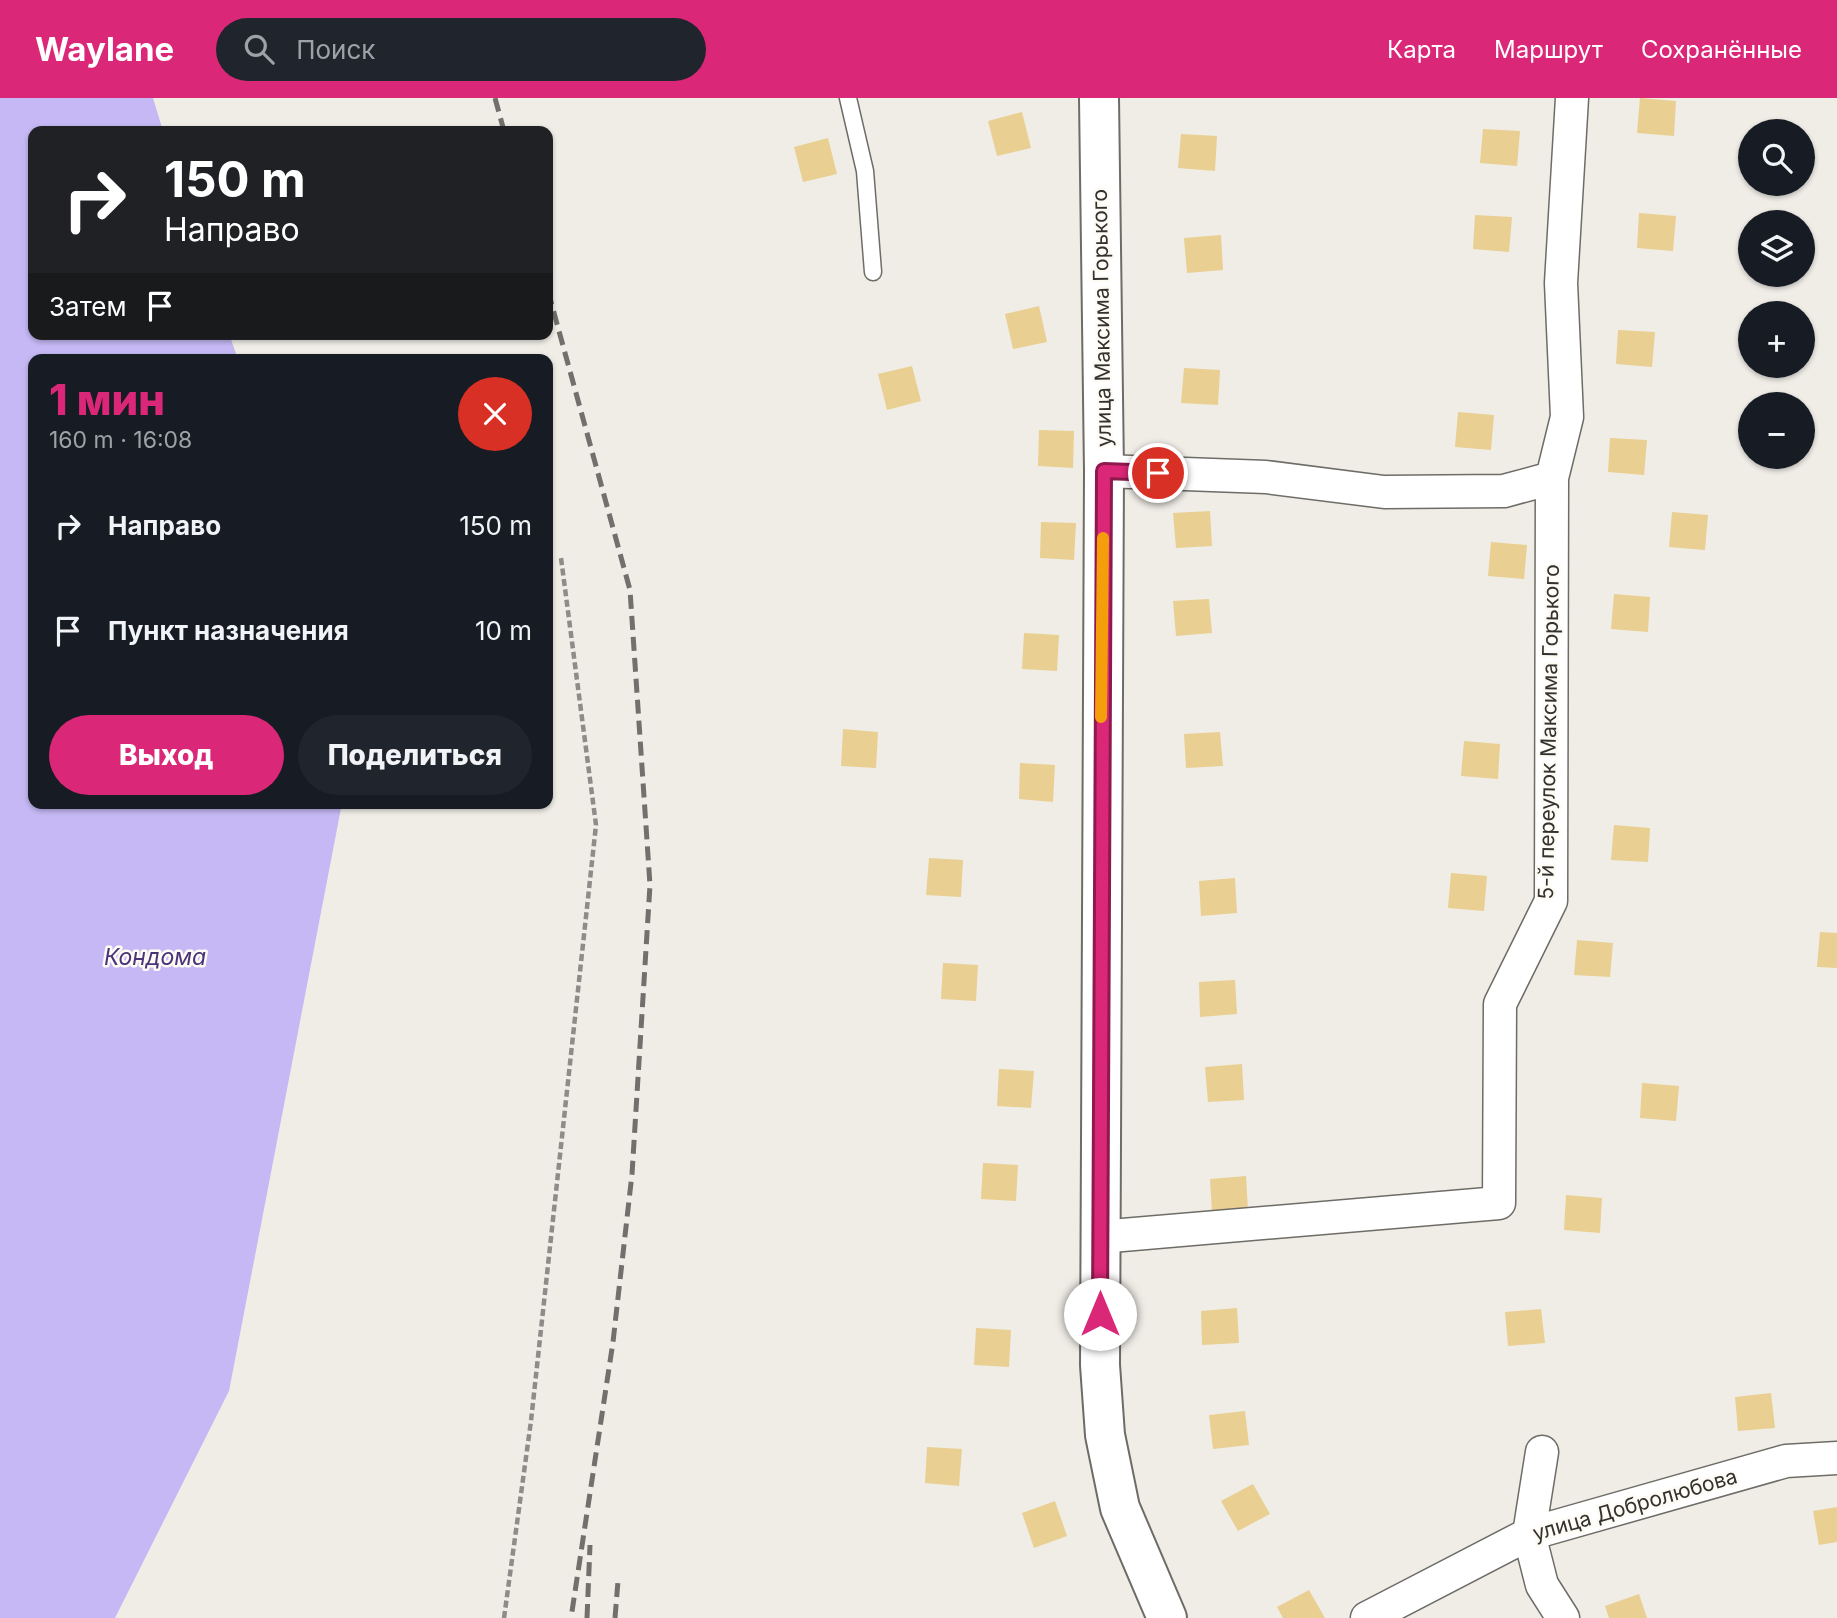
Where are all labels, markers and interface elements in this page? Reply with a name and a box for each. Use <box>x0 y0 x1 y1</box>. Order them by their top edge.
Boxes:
search box <box>216 18 706 81</box>
text: Waylane <box>35 29 174 69</box>
icon: search <box>240 30 278 68</box>
text: Поиск <box>296 34 375 65</box>
text: Карта <box>1387 35 1456 64</box>
text: Маршрут <box>1494 35 1603 64</box>
text: Сохранённые <box>1641 35 1802 64</box>
map controls <box>1738 119 1815 469</box>
button: search <box>1738 119 1815 196</box>
text: 150 m <box>164 150 306 209</box>
icon: right <box>49 154 140 245</box>
street label: улица Максима Горького <box>1087 189 1116 447</box>
text: Направо <box>164 210 300 249</box>
button: layers <box>1738 210 1815 287</box>
icon: arrive <box>141 287 179 325</box>
text: Затем <box>49 291 127 322</box>
button: + <box>1738 301 1815 378</box>
text: 1 мин <box>49 374 165 425</box>
button: close <box>458 377 532 451</box>
button: − <box>1738 392 1815 469</box>
text: 160 m · 16:08 <box>49 426 192 454</box>
pin <box>1128 443 1188 503</box>
icon: arrive <box>1139 454 1177 492</box>
icon: right <box>49 507 87 545</box>
text: Направо <box>108 510 221 541</box>
text: 150 m <box>459 510 532 541</box>
street label: 5-й переулок Максима Горького <box>1533 564 1564 900</box>
icon: arrive <box>49 612 87 650</box>
text: Пункт назначения <box>108 615 349 646</box>
text: 10 m <box>475 615 532 646</box>
button: Выход <box>49 715 284 795</box>
button: Поделиться <box>298 715 532 795</box>
water label: Кондома <box>104 943 206 971</box>
position arrow <box>1063 1277 1137 1351</box>
street label: улица Добролюбова <box>1530 1463 1740 1546</box>

